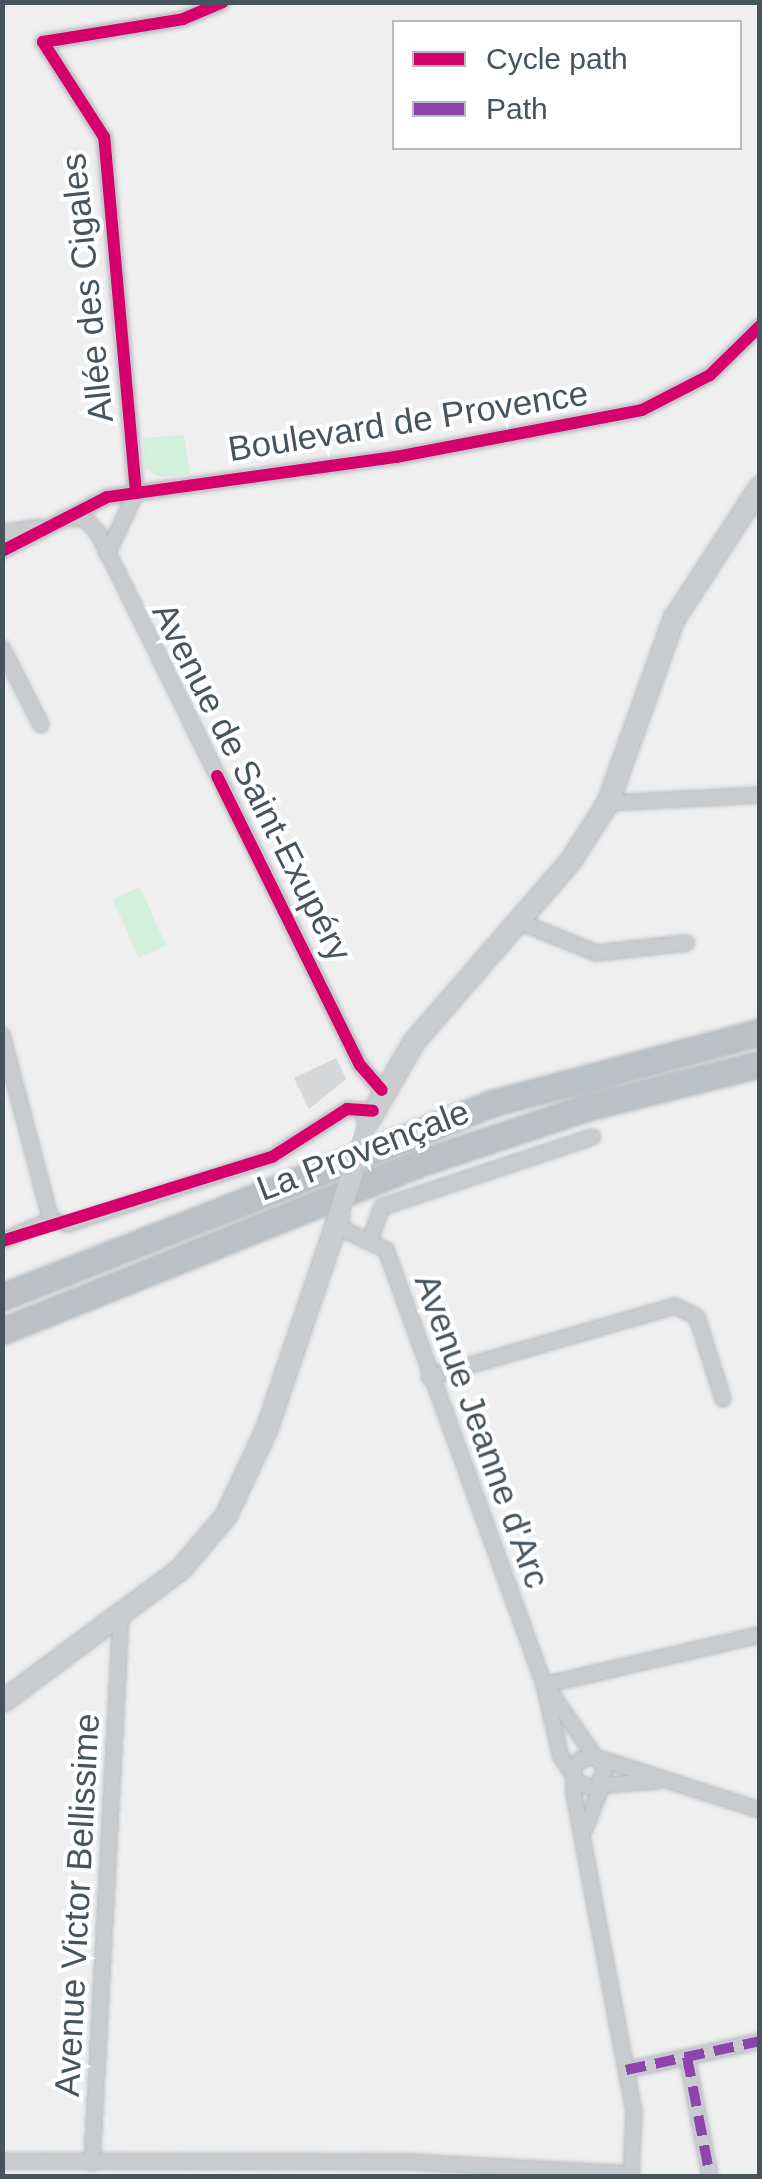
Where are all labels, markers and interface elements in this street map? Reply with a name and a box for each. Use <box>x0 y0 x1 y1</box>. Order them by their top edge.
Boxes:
legend <box>392 20 742 150</box>
text: Cycle path <box>486 42 628 75</box>
text: Path <box>486 92 548 125</box>
street label: Allée des Cigales <box>52 151 122 425</box>
street label: Boulevard de Provence <box>225 372 591 470</box>
street label: Avenue de Saint-Exupéry <box>143 596 361 968</box>
street label: La Provençale <box>251 1090 475 1210</box>
street label: Avenue Jeanne d'Arc <box>406 1268 558 1594</box>
street label: Avenue Victor Bellissime <box>46 1712 108 2098</box>

